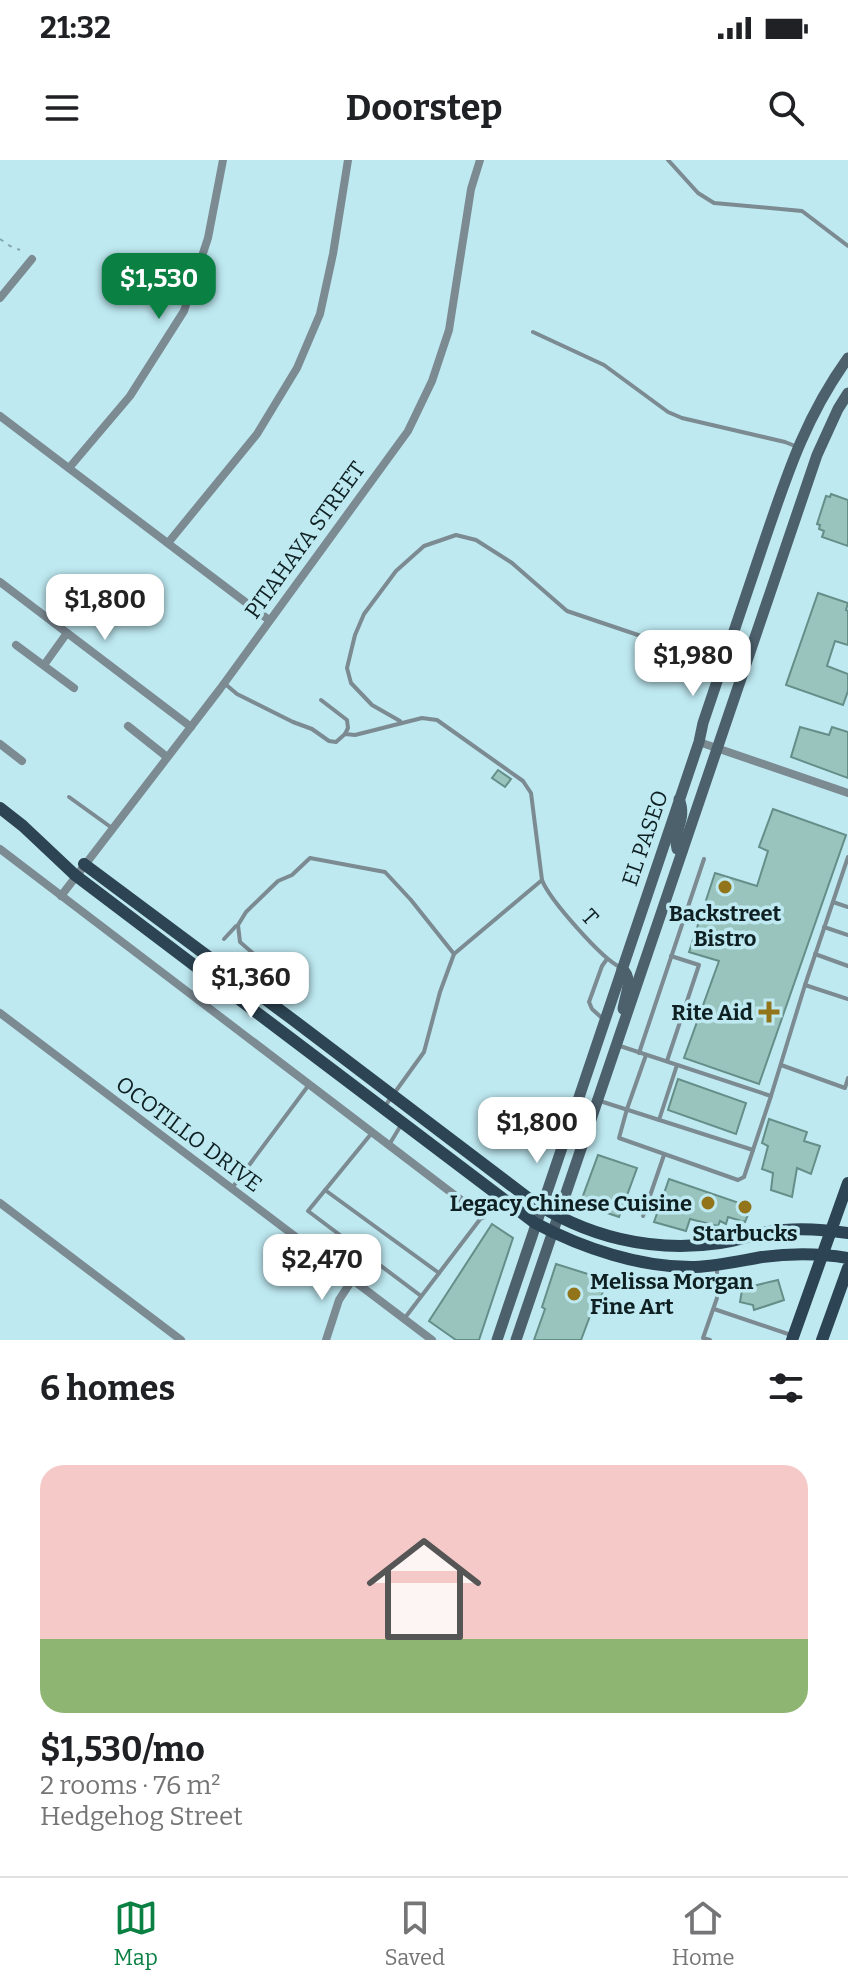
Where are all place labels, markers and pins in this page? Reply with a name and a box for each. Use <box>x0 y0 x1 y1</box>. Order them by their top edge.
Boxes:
pin: $1,530 <box>94 253 224 321</box>
pin: $1,800 <box>40 574 170 642</box>
pin: $1,980 <box>628 630 758 698</box>
marker: Backstreet Bistro <box>716 878 734 896</box>
place label: Backstreet Bistro <box>669 900 782 952</box>
pin: $1,360 <box>186 952 316 1020</box>
place label: Rite Aid <box>671 999 753 1026</box>
marker: Rite Aid <box>760 1003 778 1021</box>
pin: $1,800 <box>472 1097 602 1165</box>
place label: Legacy Chinese Cuisine <box>450 1190 692 1217</box>
marker: Legacy Chinese Cuisine <box>699 1194 717 1212</box>
marker: Starbucks <box>736 1198 754 1216</box>
place label: Starbucks <box>692 1220 798 1247</box>
pin: $2,470 <box>257 1234 387 1302</box>
place label: Melissa Morgan Fine Art <box>590 1268 753 1320</box>
marker: Melissa Morgan Fine Art <box>565 1285 583 1303</box>

